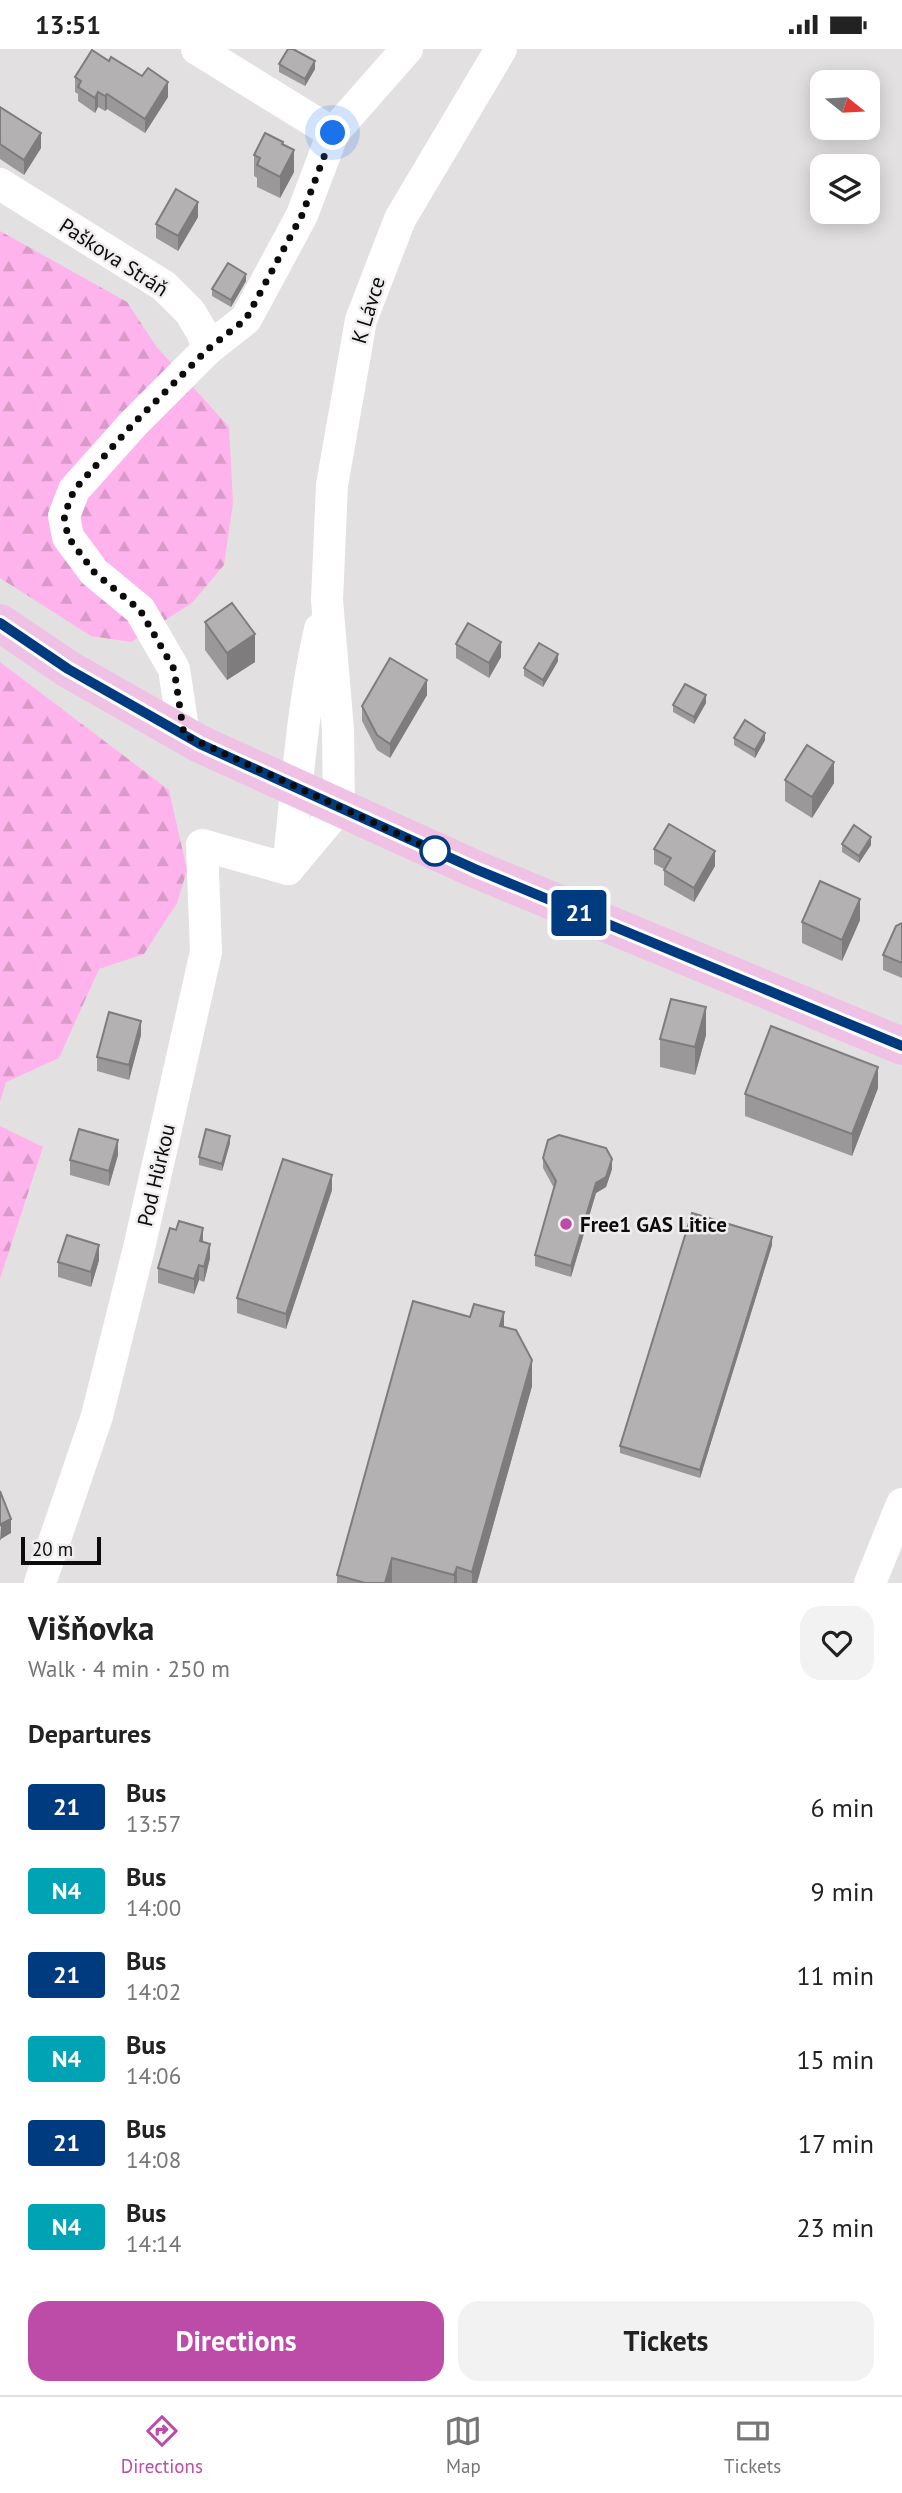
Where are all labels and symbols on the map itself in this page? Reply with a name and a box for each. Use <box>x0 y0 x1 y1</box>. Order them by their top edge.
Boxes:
north arrow <box>810 70 880 140</box>
your location <box>315 115 350 150</box>
street label: Paškova Stráň <box>54 212 174 302</box>
street label: K Lávce <box>345 273 391 347</box>
unlabelled marker <box>420 836 450 866</box>
line badge: 21 <box>548 890 610 936</box>
street label: Pod Hůrkou <box>131 1121 181 1229</box>
place label: Free1 GAS Litice <box>580 1211 727 1238</box>
marker: Free1 GAS Litice <box>558 1216 574 1232</box>
scale bar <box>21 1534 102 1566</box>

